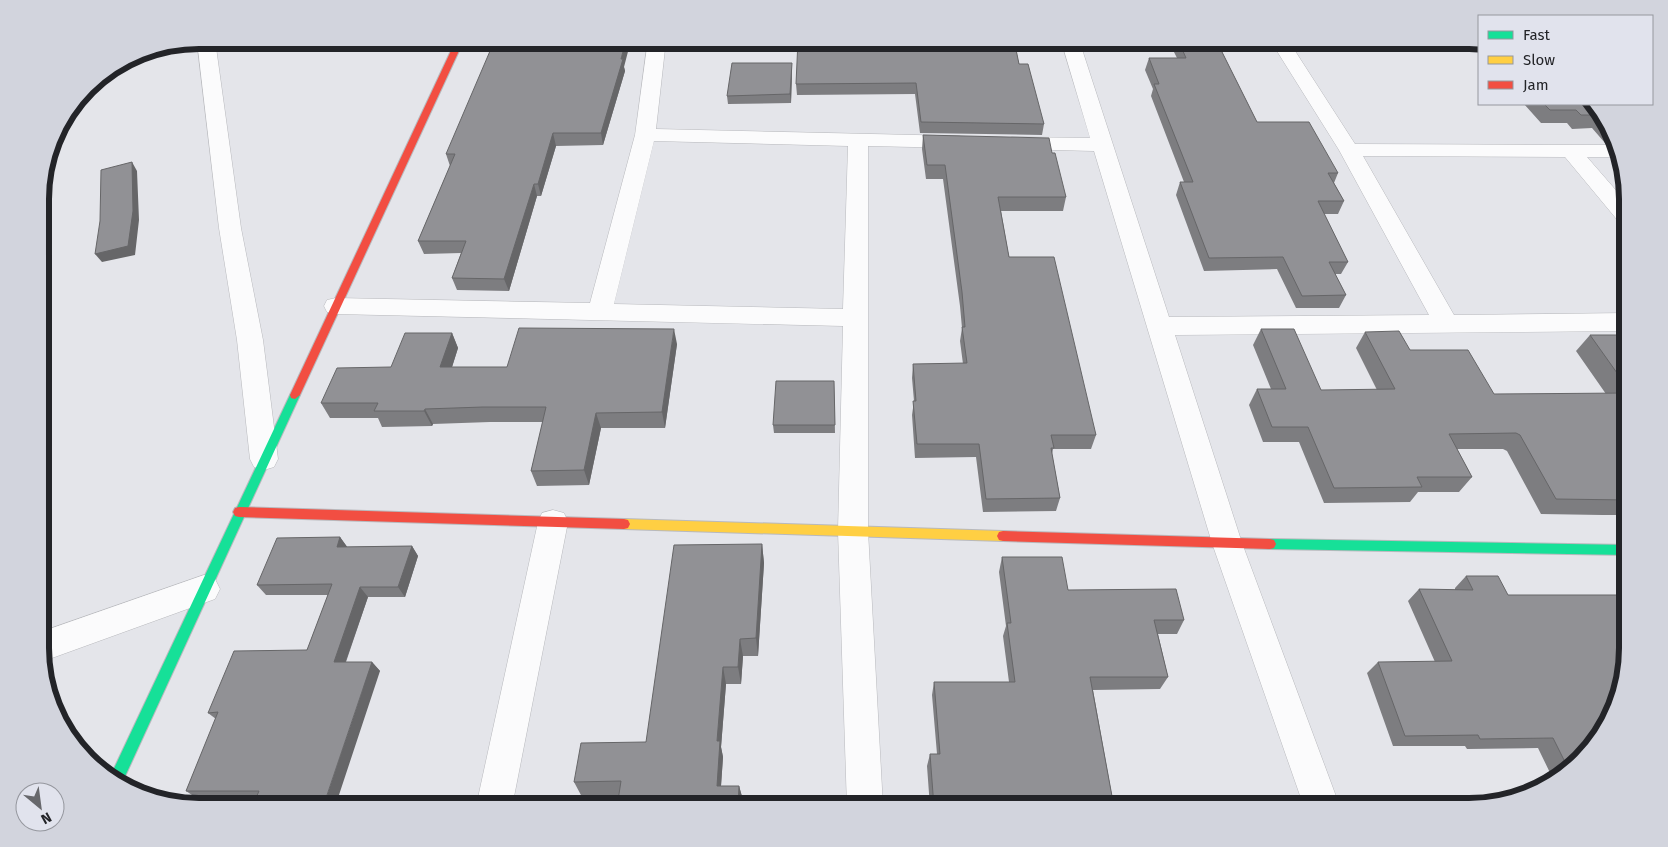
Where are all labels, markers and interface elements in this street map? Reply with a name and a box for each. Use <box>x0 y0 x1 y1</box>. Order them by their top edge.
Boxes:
legend <box>1478 15 1653 105</box>
text: Fast <box>1523 26 1550 44</box>
text: Slow <box>1523 51 1555 69</box>
text: Jam <box>1523 76 1549 94</box>
north arrow <box>15 782 65 832</box>
text: N <box>38 808 54 828</box>

